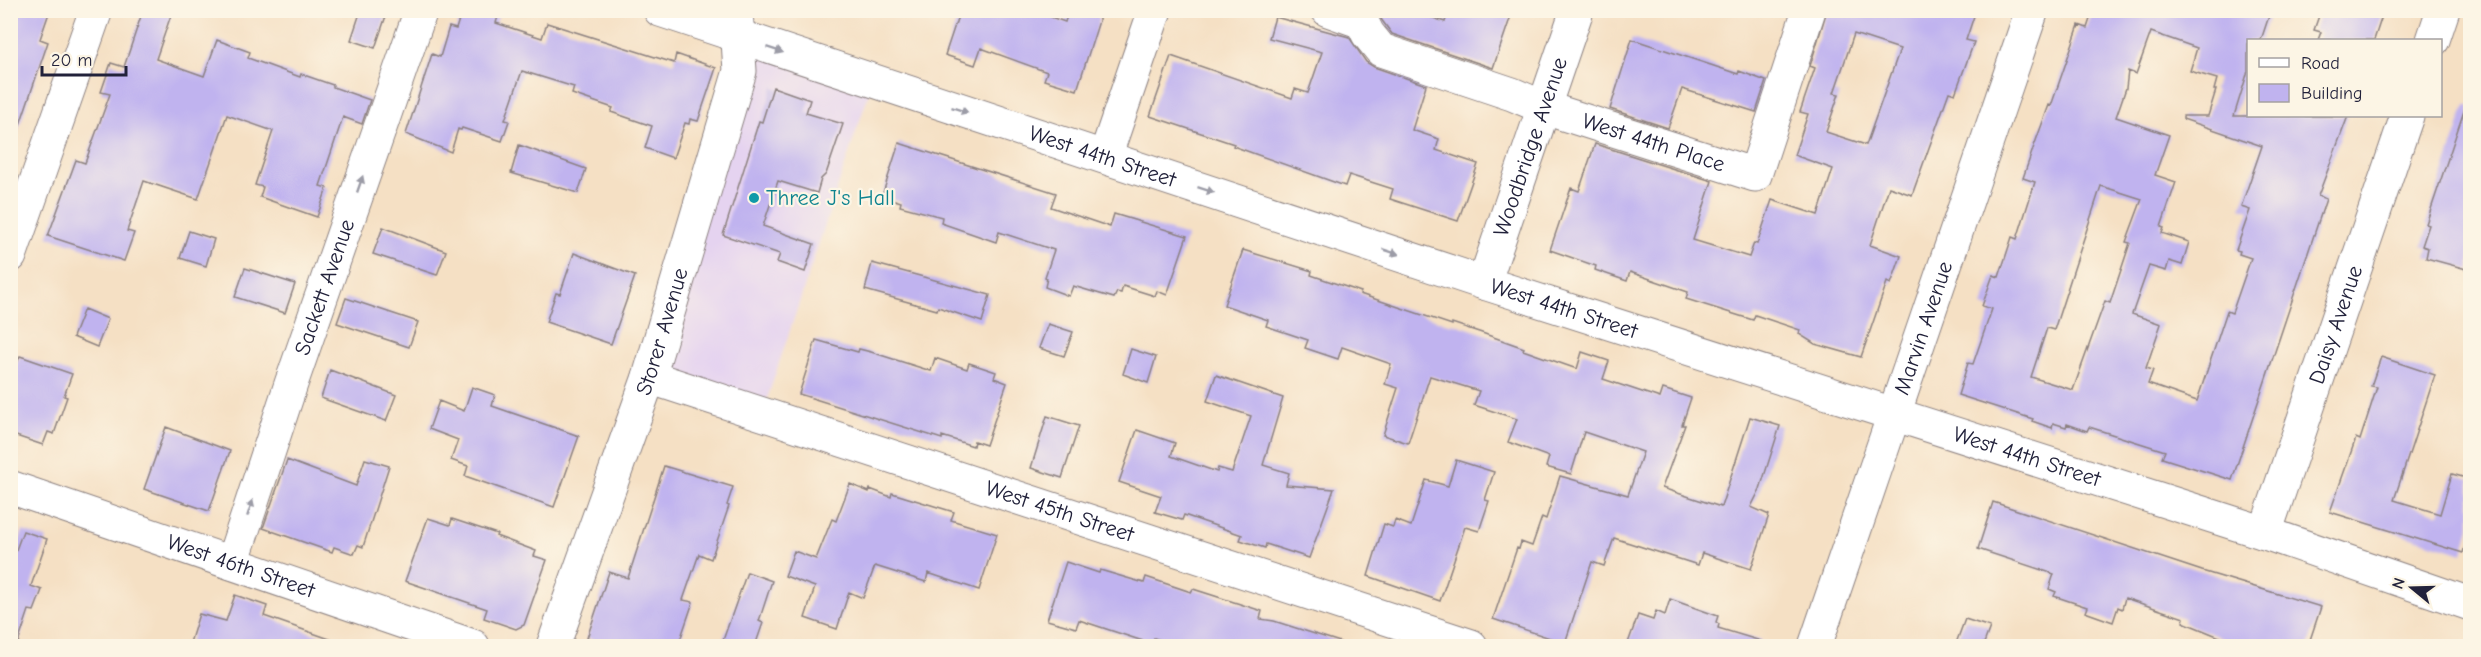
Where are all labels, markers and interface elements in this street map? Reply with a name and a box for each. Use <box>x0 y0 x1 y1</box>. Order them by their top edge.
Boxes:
scale bar <box>42 39 126 77</box>
legend <box>2247 39 2442 117</box>
one-way arrow <box>766 45 784 55</box>
text: 20 m <box>51 50 92 71</box>
text: Road <box>2301 53 2340 74</box>
street label: Woodbridge Avenue <box>1488 54 1573 240</box>
text: Building <box>2301 83 2363 104</box>
one-way arrow <box>951 106 969 115</box>
street label: West 44th Place <box>1579 108 1728 178</box>
street label: West 44th Street <box>1025 120 1180 193</box>
one-way arrow <box>356 175 366 193</box>
place label: Three J's Hall <box>766 185 895 211</box>
one-way arrow <box>1197 186 1215 196</box>
marker: Three J's Hall <box>747 191 761 205</box>
street label: Sackett Avenue <box>289 216 360 359</box>
one-way arrow <box>1382 247 1400 257</box>
street label: Marvin Avenue <box>1889 258 1958 398</box>
street label: Daisy Avenue <box>2304 262 2368 387</box>
street label: Storer Avenue <box>631 265 694 399</box>
street label: West 44th Street <box>1487 273 1642 345</box>
street label: West 44th Street <box>1950 421 2104 493</box>
street label: West 45th Street <box>982 475 1138 548</box>
one-way arrow <box>246 499 255 517</box>
street label: West 46th Street <box>163 529 319 604</box>
north arrow <box>2382 558 2442 618</box>
text: N <box>2389 576 2409 591</box>

